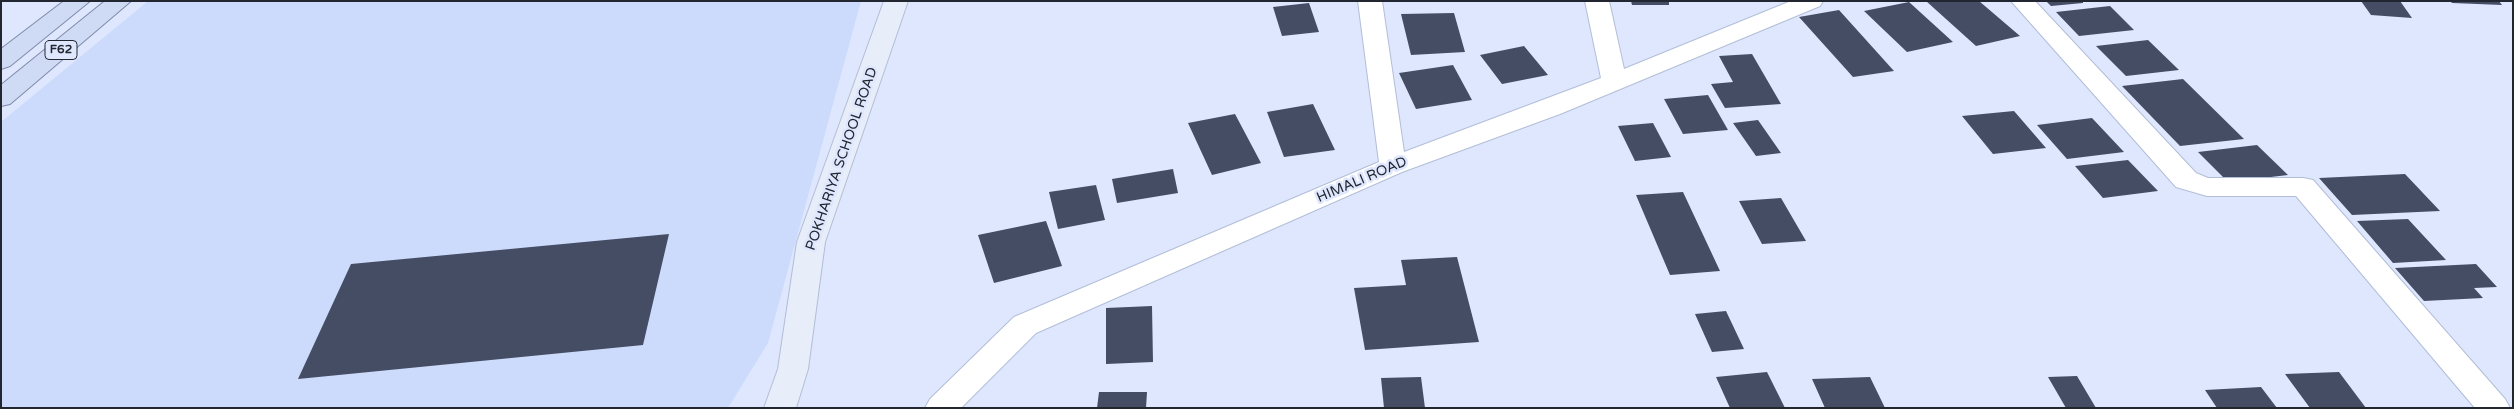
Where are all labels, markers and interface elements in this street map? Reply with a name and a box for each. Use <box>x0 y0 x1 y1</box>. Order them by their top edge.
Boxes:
road number: F62 <box>45 40 77 60</box>
street label: POKHARIYA SCHOOL ROAD <box>803 65 881 253</box>
street label: HIMALI ROAD <box>1314 153 1410 207</box>

